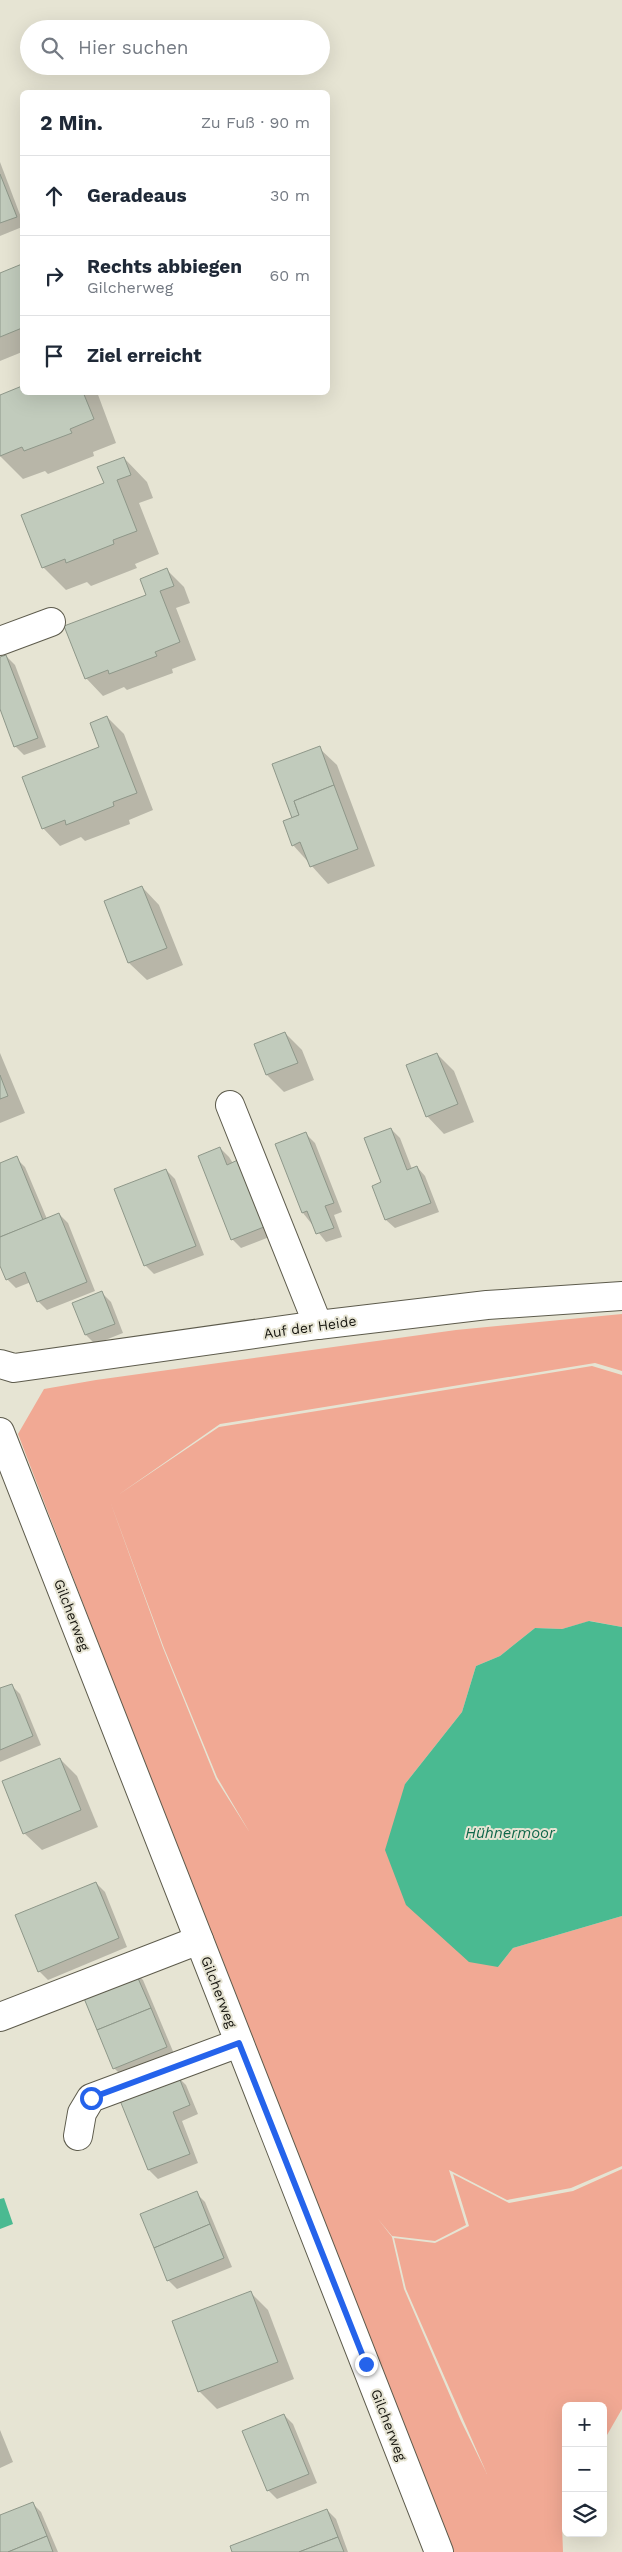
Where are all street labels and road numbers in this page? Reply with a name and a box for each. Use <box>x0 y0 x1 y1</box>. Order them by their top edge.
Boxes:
street label: Auf der Heide <box>263 1313 357 1341</box>
street label: Gilcherweg <box>51 1577 93 1654</box>
street label: Gilcherweg <box>198 1954 240 2031</box>
street label: Gilcherweg <box>368 2387 410 2464</box>

